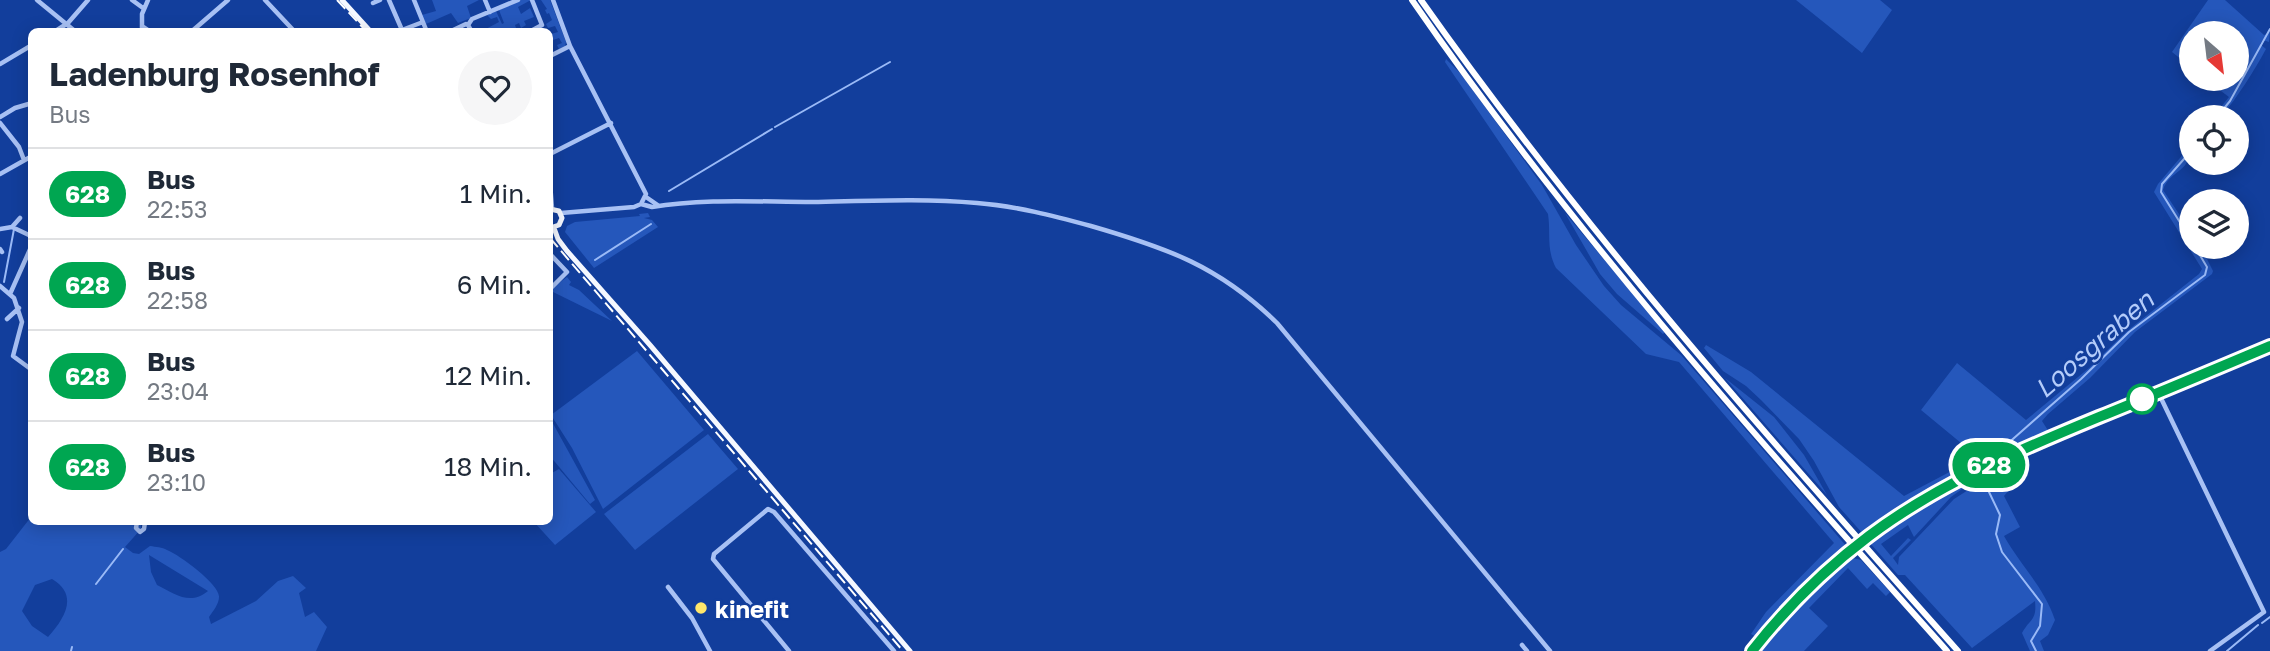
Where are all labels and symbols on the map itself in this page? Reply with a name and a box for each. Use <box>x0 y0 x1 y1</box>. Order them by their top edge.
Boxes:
north arrow <box>2179 21 2249 91</box>
water label: Loosgraben <box>2028 283 2160 404</box>
unlabelled marker <box>2127 384 2157 414</box>
line badge: 628 <box>1949 442 2029 488</box>
place label: kinefit <box>715 594 789 623</box>
marker: kinefit <box>693 600 709 616</box>

